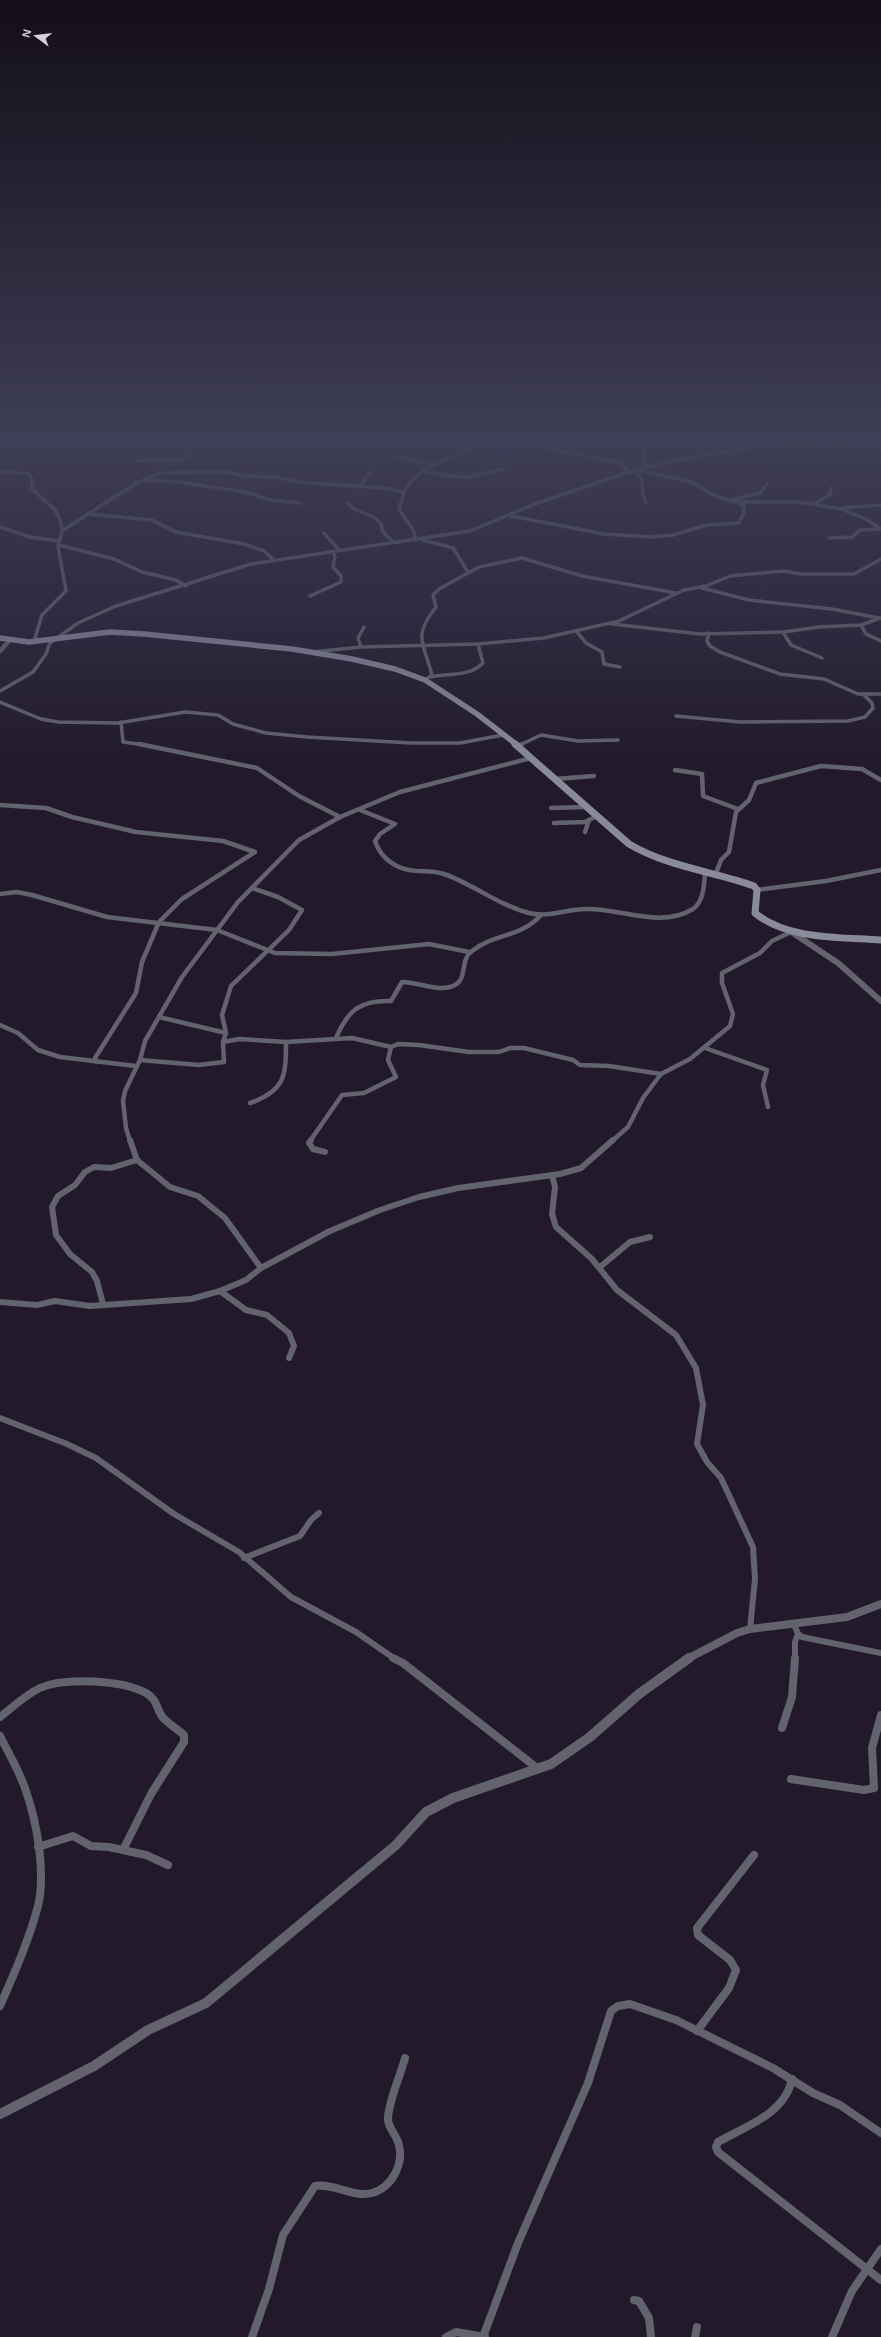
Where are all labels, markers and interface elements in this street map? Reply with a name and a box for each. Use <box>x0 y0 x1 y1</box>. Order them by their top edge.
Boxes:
north arrow <box>16 16 56 56</box>
text: N <box>20 28 33 39</box>

